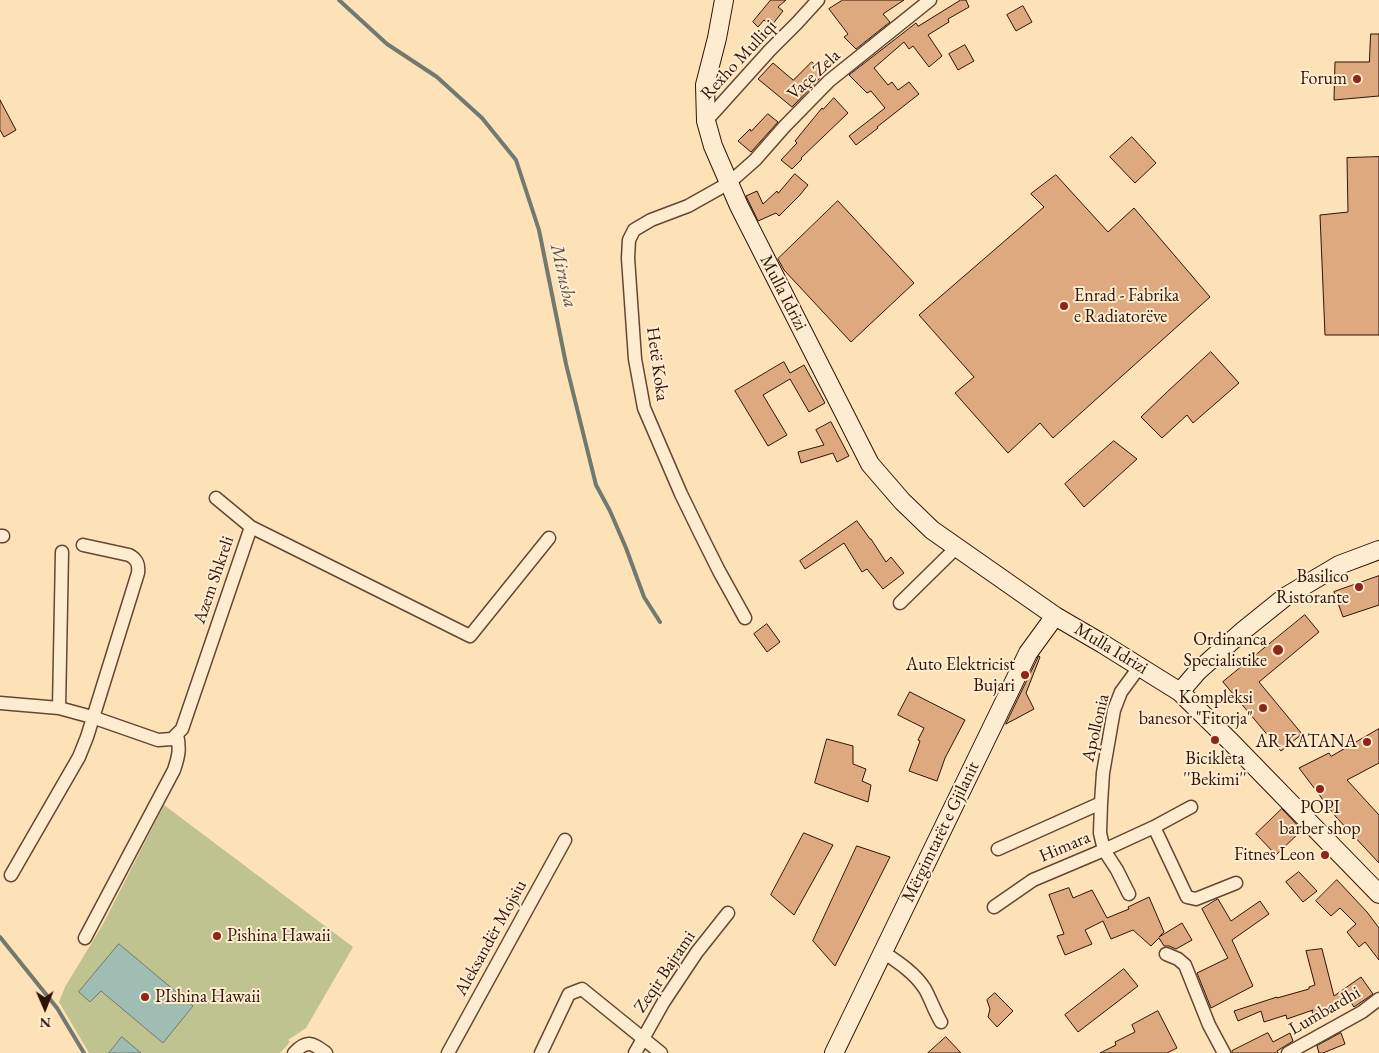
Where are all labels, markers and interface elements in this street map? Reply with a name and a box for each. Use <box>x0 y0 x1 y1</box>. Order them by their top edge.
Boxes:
street label: Rexho Mulliqi <box>696 15 782 105</box>
street label: Vaçe Zela <box>783 45 845 105</box>
place label: Forum <box>1300 68 1347 90</box>
marker: Forum <box>1351 73 1363 85</box>
water label: Mirusha <box>545 242 581 310</box>
street label: Mulla Idrizi <box>755 252 811 334</box>
place label: Enrad - Fabrika e Radiatorëve <box>1074 285 1179 328</box>
marker: Enrad - Fabrika e Radiatorëve <box>1058 300 1070 312</box>
street label: Hetë Koka <box>641 326 673 402</box>
street label: Azem Shkreli <box>189 533 239 627</box>
place label: Basilico Ristorante <box>1276 566 1349 608</box>
marker: Basilico Ristorante <box>1353 581 1365 593</box>
street label: Mulla Idrizi <box>1070 619 1152 679</box>
place label: Ordinanca Specialistike <box>1183 629 1267 672</box>
marker: Ordinanca Specialistike <box>1271 643 1285 657</box>
place label: Auto Elektricist Bujari <box>906 654 1015 696</box>
marker: Auto Elektricist Bujari <box>1019 669 1031 681</box>
place label: Kompleksi banesor "Fitorja" <box>1139 687 1253 730</box>
street label: Apollonia <box>1078 692 1114 764</box>
marker: Kompleksi banesor "Fitorja" <box>1257 702 1269 714</box>
place label: AR KATANA <box>1255 731 1357 753</box>
marker: Bicikleta ''Bekimi'' <box>1209 734 1221 746</box>
marker: AR KATANA <box>1361 736 1373 748</box>
place label: Bicikleta ''Bekimi'' <box>1183 748 1247 791</box>
street label: Mërgimtarët e Gjilanit <box>898 758 984 906</box>
marker: POPI barber shop <box>1314 783 1326 795</box>
place label: POPI barber shop <box>1279 797 1361 840</box>
street label: Himara <box>1036 827 1094 867</box>
place label: Fitnes Leon <box>1234 844 1315 866</box>
marker: Fitnes Leon <box>1319 849 1331 861</box>
street label: Aleksandër Mojsiu <box>450 876 532 1000</box>
place label: Pishina Hawaii <box>227 925 331 947</box>
street label: Zeqir Bajrami <box>630 927 700 1017</box>
marker: Pishina Hawaii <box>211 930 223 942</box>
street label: Lumbardhi <box>1285 982 1365 1040</box>
north arrow <box>20 983 70 1033</box>
place label: PIshina Hawaii <box>155 986 260 1008</box>
marker: PIshina Hawaii <box>139 991 151 1003</box>
text: N <box>39 1014 51 1032</box>

